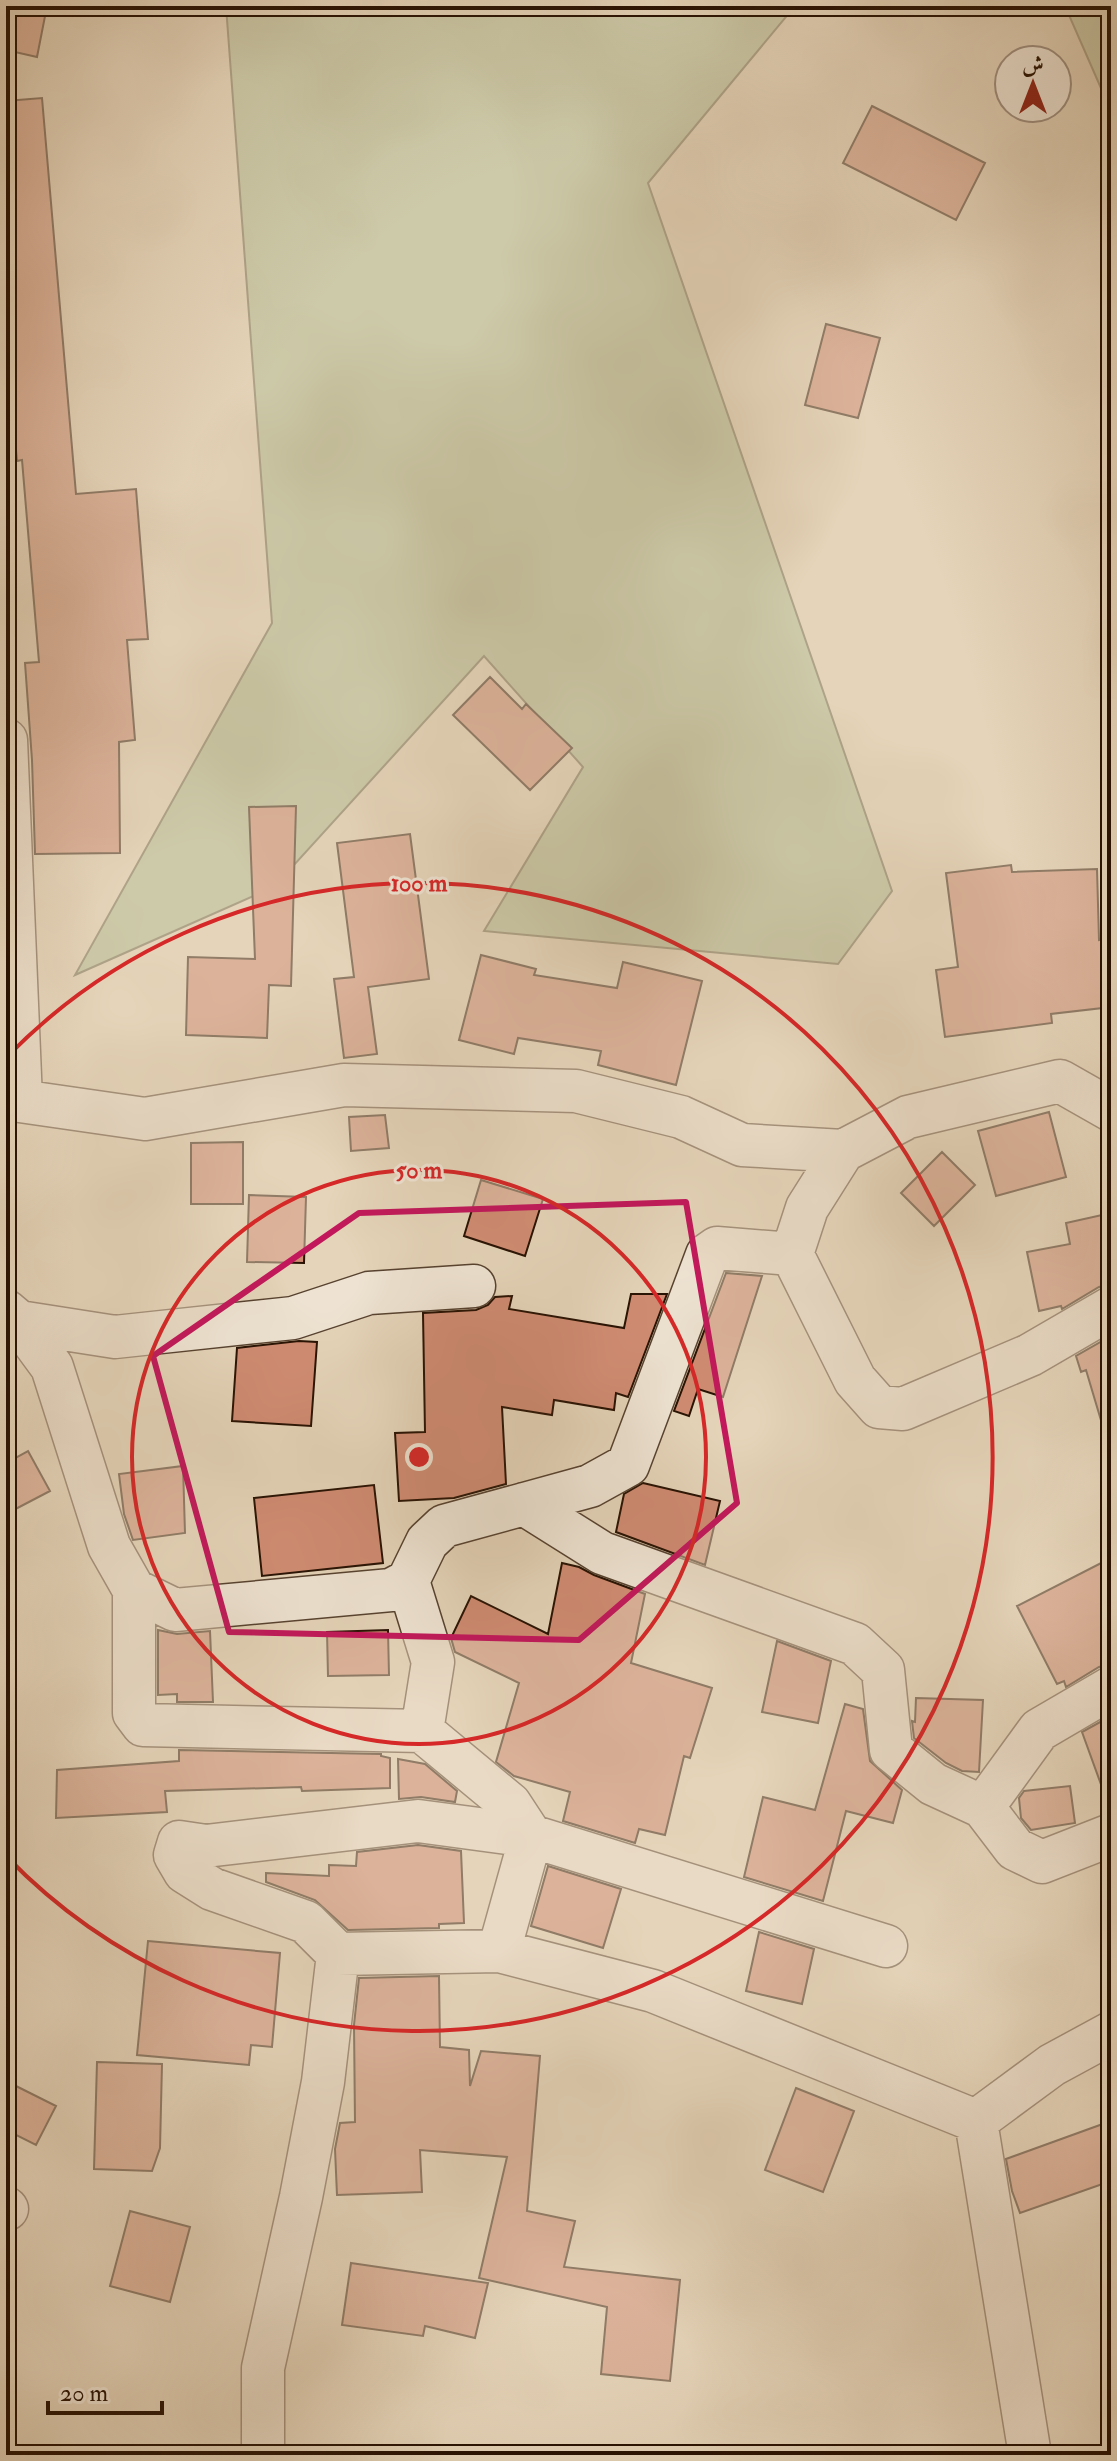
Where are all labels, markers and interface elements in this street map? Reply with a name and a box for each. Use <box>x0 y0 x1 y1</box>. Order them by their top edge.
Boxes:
north arrow <box>993 44 1073 124</box>
text: ش <box>1022 51 1044 79</box>
text: 100 m <box>391 868 448 899</box>
text: 50 m <box>396 1155 443 1186</box>
centre of rings <box>405 1443 433 1471</box>
scale bar <box>48 2365 162 2415</box>
text: 20 m <box>60 2378 109 2409</box>

